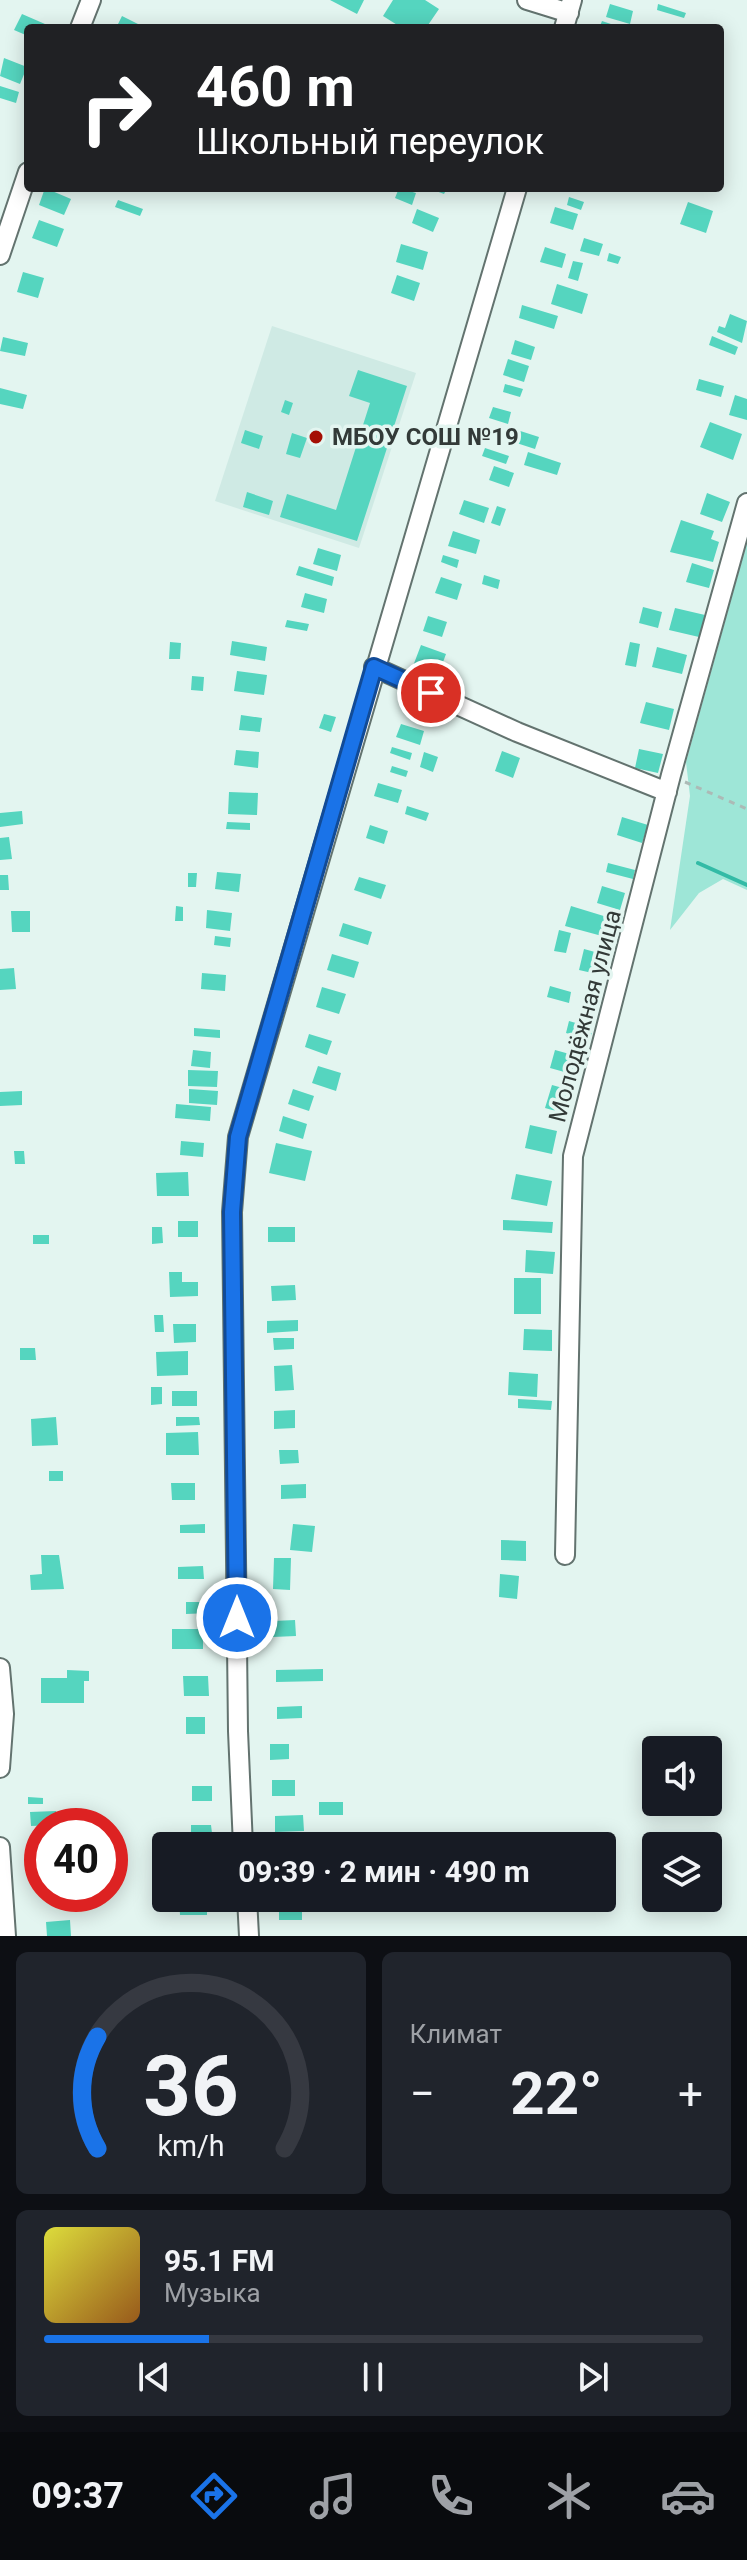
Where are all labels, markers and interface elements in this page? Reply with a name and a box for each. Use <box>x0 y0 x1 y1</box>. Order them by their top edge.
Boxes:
text: 460 m <box>196 54 355 120</box>
icon: right <box>64 56 168 160</box>
text: Школьный переулок <box>196 121 544 163</box>
place label: МБОУ СОШ №19 <box>332 423 519 451</box>
marker: МБОУ СОШ №19 <box>307 428 325 446</box>
pin <box>397 659 465 727</box>
icon: arrive <box>409 671 453 715</box>
street label: Молодёжная улица <box>543 907 627 1125</box>
position arrow <box>195 1576 279 1660</box>
map controls <box>642 1736 722 1912</box>
button: sound <box>642 1736 722 1816</box>
speed limit sign: 40 <box>24 1808 128 1912</box>
button: layers <box>642 1832 722 1912</box>
text: 09:39 · 2 мин · 490 m <box>238 1854 530 1889</box>
text: Климат <box>410 2019 502 2049</box>
text: 36 <box>143 2038 238 2135</box>
text: 22° <box>510 2058 602 2129</box>
text: − <box>410 2068 435 2120</box>
text: + <box>678 2068 703 2120</box>
text: km/h <box>157 2129 224 2163</box>
text: 95.1 FM <box>164 2243 275 2278</box>
text: Музыка <box>164 2278 261 2308</box>
icon: previous <box>132 2355 176 2399</box>
icon: pause <box>351 2355 395 2399</box>
icon: next <box>571 2355 615 2399</box>
icon: directions <box>186 2468 242 2524</box>
icon: music <box>305 2468 361 2524</box>
icon: phone <box>423 2468 479 2524</box>
icon: climate <box>541 2468 597 2524</box>
icon: car <box>660 2468 716 2524</box>
text: 09:37 <box>31 2475 124 2517</box>

